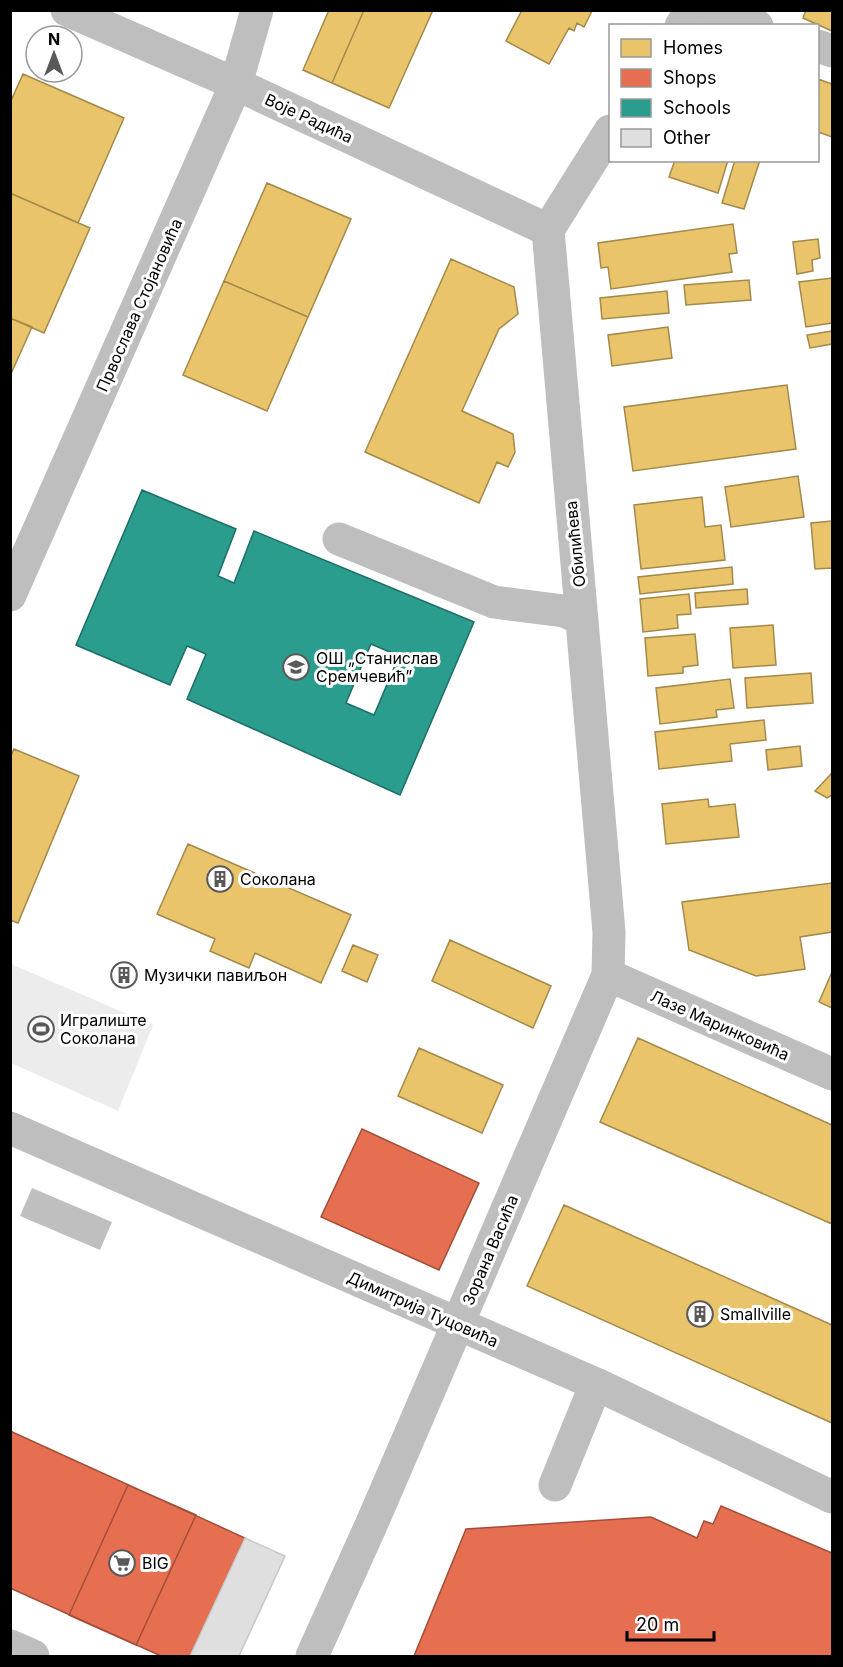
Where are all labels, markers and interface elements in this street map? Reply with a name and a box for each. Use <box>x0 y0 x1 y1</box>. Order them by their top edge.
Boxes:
north arrow <box>24 24 84 84</box>
legend <box>609 24 819 162</box>
text: N <box>48 29 60 49</box>
text: Homes <box>663 37 723 58</box>
text: Shops <box>663 67 717 88</box>
street label: Воје Радића <box>262 89 356 147</box>
text: Schools <box>663 97 731 118</box>
text: Other <box>663 127 711 148</box>
street label: Првослава Стојановића <box>92 215 186 395</box>
street label: Обилићева <box>561 500 589 588</box>
place label: ОШ „Станислав Сремчевић” <box>316 648 438 686</box>
school or university icon: ОШ „Станислав Сремчевић” <box>281 652 311 682</box>
building icon: Соколана <box>205 864 235 894</box>
place label: Соколана <box>240 869 316 889</box>
building icon: Музички павиљон <box>109 960 139 990</box>
place label: Музички павиљон <box>144 965 287 985</box>
street label: Лазе Маринковића <box>648 985 792 1065</box>
place label: Игралиште Соколана <box>60 1010 147 1048</box>
sports icon: Игралиште Соколана <box>26 1014 56 1044</box>
street label: Зорана Васића <box>458 1192 522 1308</box>
street label: Димитрија Туцовића <box>344 1267 502 1351</box>
building icon: Smallville <box>685 1299 715 1329</box>
place label: Smallville <box>720 1304 791 1324</box>
supermarket icon: BIG <box>107 1548 137 1578</box>
place label: BIG <box>142 1553 169 1573</box>
scale bar <box>627 1604 714 1642</box>
text: 20 m <box>636 1614 679 1635</box>

